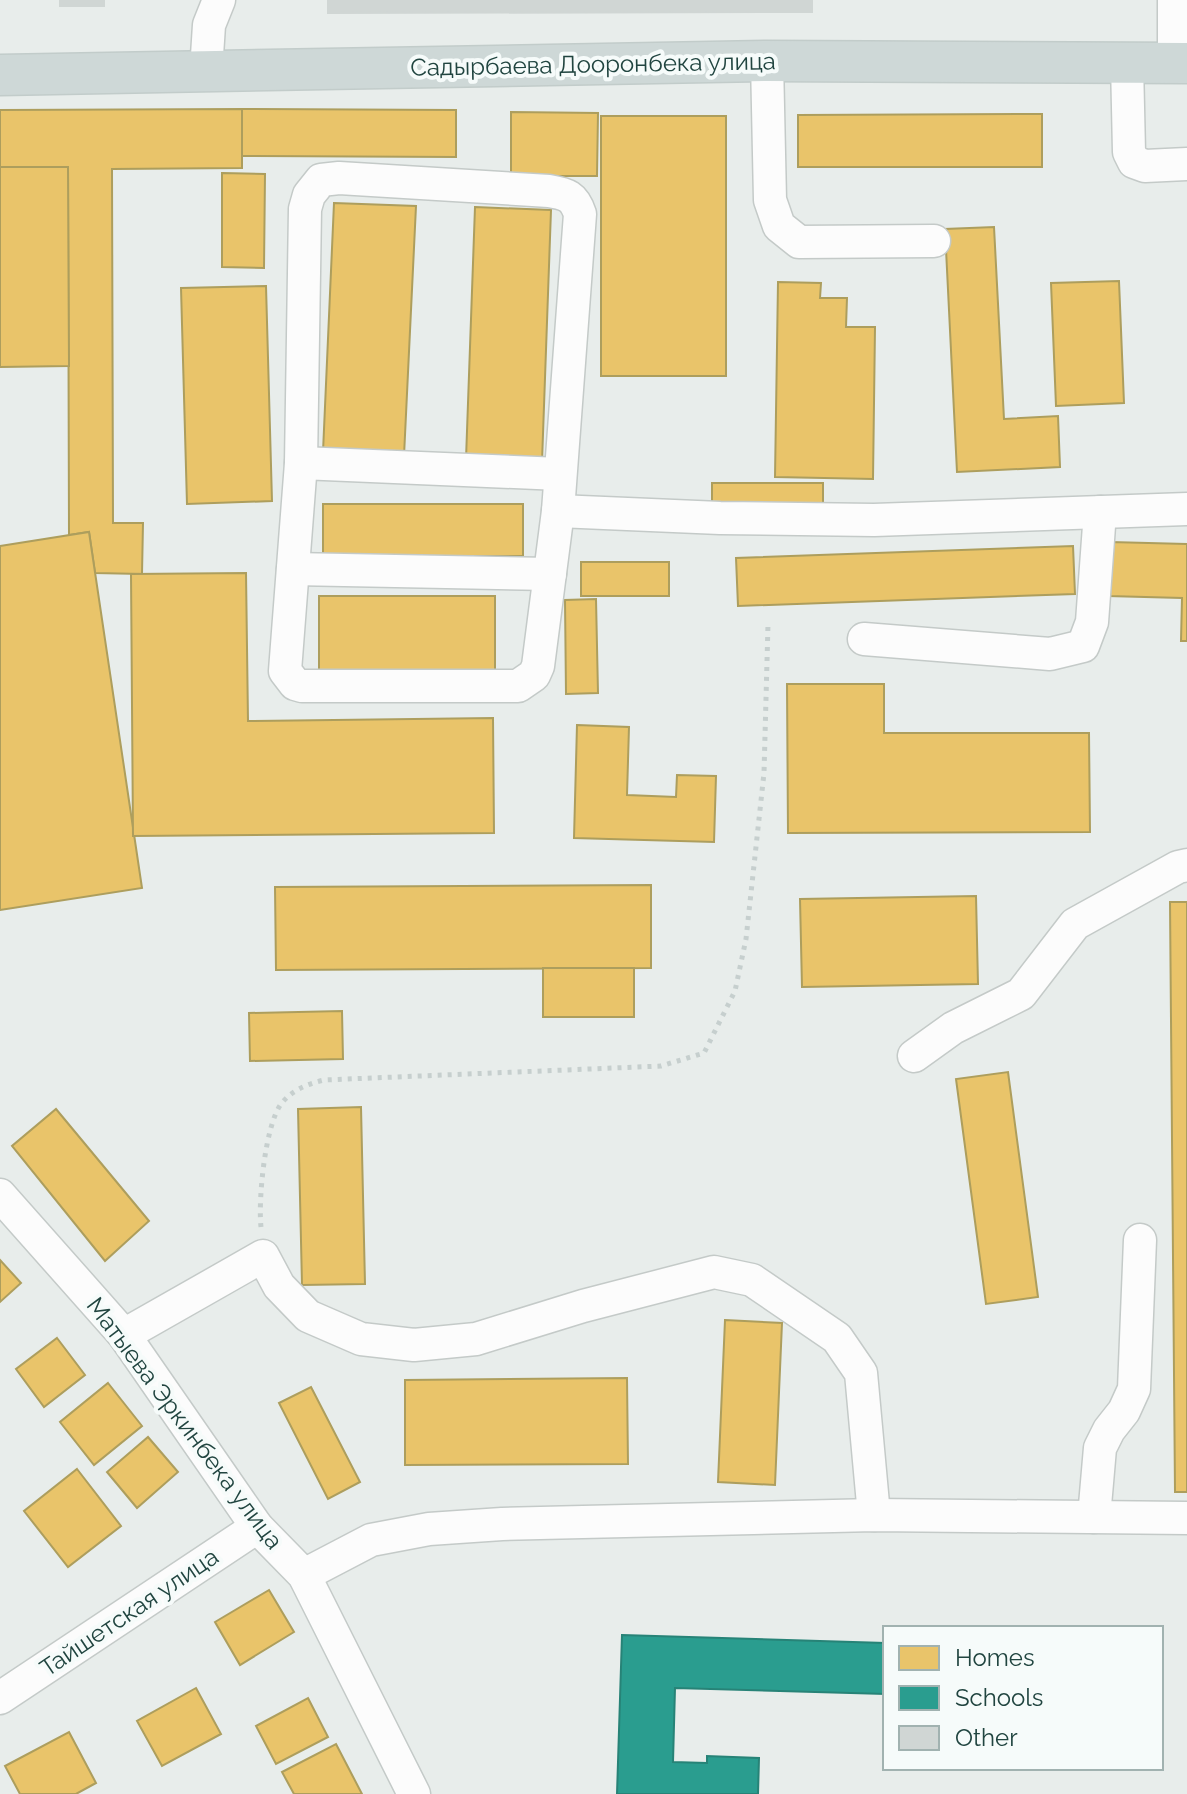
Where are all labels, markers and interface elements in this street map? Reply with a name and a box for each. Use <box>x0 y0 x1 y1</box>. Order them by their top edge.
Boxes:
street label: Садырбаева Дооронбека улица <box>410 46 776 82</box>
street label: Матыева Эркинбека улица <box>81 1291 289 1555</box>
street label: Тайшетская улица <box>34 1542 224 1682</box>
legend <box>883 1626 1163 1770</box>
text: Homes <box>955 1643 1035 1672</box>
text: Schools <box>955 1683 1043 1712</box>
text: Other <box>955 1723 1018 1752</box>

